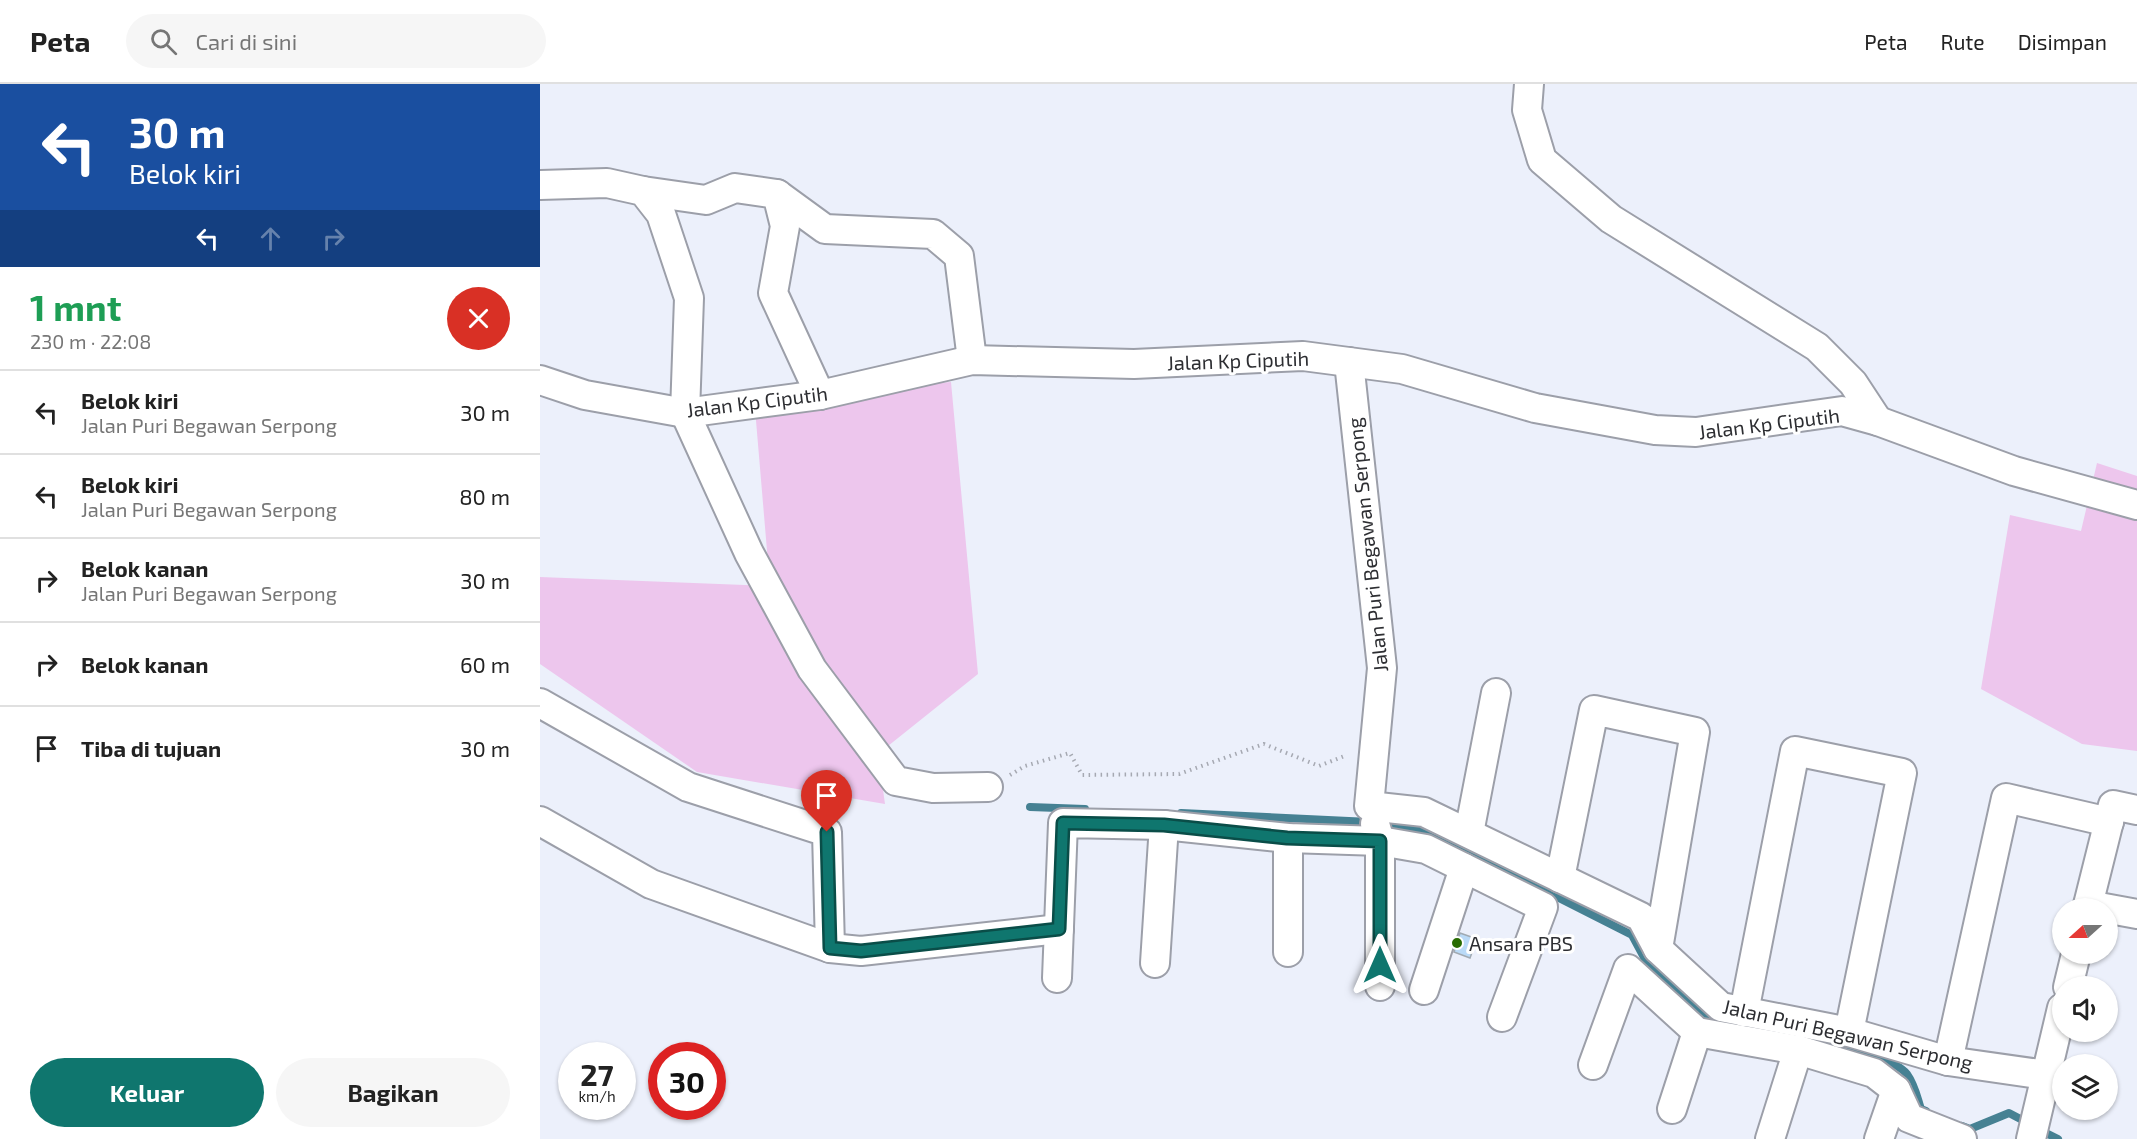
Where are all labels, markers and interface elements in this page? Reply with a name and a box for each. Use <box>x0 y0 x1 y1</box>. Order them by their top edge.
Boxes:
search box <box>126 14 546 68</box>
text: Peta <box>30 24 90 58</box>
icon: search <box>147 25 180 58</box>
text: Cari di sini <box>195 28 297 54</box>
text: Peta <box>1864 29 1907 54</box>
text: Rute <box>1940 29 1985 54</box>
text: Disimpan <box>2018 29 2107 54</box>
text: 30 m <box>129 106 225 156</box>
icon: left <box>30 108 108 186</box>
text: Belok kiri <box>129 157 241 189</box>
icon: left <box>191 222 224 255</box>
icon: ahead <box>254 222 287 255</box>
icon: right <box>317 222 350 255</box>
text: 1 mnt <box>30 285 121 328</box>
button: close <box>447 287 510 350</box>
text: 230 m · 22:08 <box>30 329 151 353</box>
street label: Jalan Kp Ciputih <box>1167 346 1309 374</box>
street label: Jalan Kp Ciputih <box>685 380 829 422</box>
text: Belok kiri <box>81 387 178 413</box>
icon: left <box>30 396 63 429</box>
text: 30 m <box>460 399 510 425</box>
street label: Jalan Kp Ciputih <box>1697 402 1841 444</box>
text: Jalan Puri Begawan Serpong <box>81 413 337 437</box>
street label: Jalan Puri Begawan Serpong <box>1342 417 1392 673</box>
text: Belok kiri <box>81 471 178 497</box>
icon: left <box>30 480 63 513</box>
text: 80 m <box>459 483 510 509</box>
text: Jalan Puri Begawan Serpong <box>81 497 337 521</box>
text: Belok kanan <box>81 555 208 581</box>
icon: right <box>30 564 63 597</box>
text: 30 m <box>460 567 510 593</box>
text: Jalan Puri Begawan Serpong <box>81 581 337 605</box>
icon: right <box>30 648 63 681</box>
text: Belok kanan <box>81 651 208 677</box>
text: 60 m <box>460 651 510 677</box>
icon: arrive <box>30 732 63 765</box>
text: Tiba di tujuan <box>81 735 221 761</box>
text: 30 m <box>460 735 510 761</box>
pin <box>801 770 852 832</box>
icon: arrive <box>810 779 843 812</box>
north arrow <box>2052 898 2118 964</box>
map controls <box>2052 898 2118 1120</box>
place label: Ansara PBS <box>1469 931 1573 955</box>
position arrow <box>1348 933 1412 997</box>
marker: Ansara PBS <box>1450 936 1464 950</box>
button: sound <box>2052 976 2118 1042</box>
street label: Jalan Puri Begawan Serpong <box>1721 994 1975 1074</box>
speed limit sign: 30 <box>648 1042 726 1120</box>
button: layers <box>2052 1054 2118 1120</box>
text: 27 <box>580 1056 614 1092</box>
button: Keluar <box>30 1058 264 1127</box>
button: Bagikan <box>276 1058 510 1127</box>
text: km/h <box>578 1087 616 1105</box>

